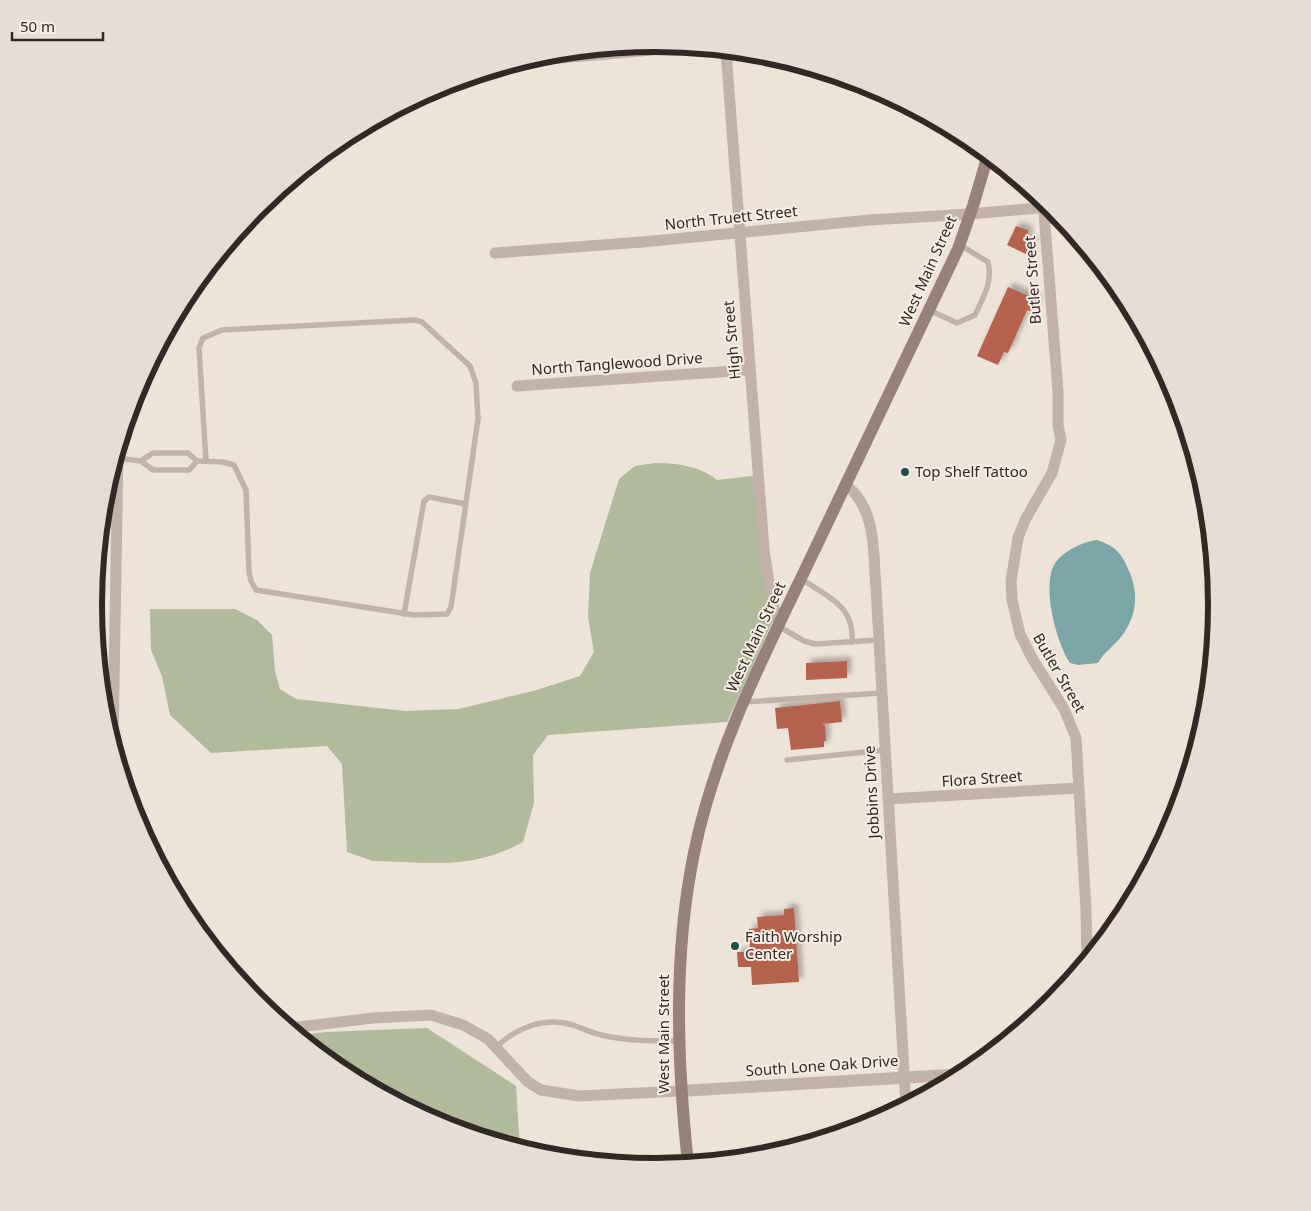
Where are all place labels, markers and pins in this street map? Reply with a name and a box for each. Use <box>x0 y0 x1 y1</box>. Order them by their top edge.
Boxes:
place label: Top Shelf Tattoo <box>915 461 1028 481</box>
marker: Top Shelf Tattoo <box>899 466 911 478</box>
place label: Faith Worship Center <box>745 926 842 963</box>
marker: Faith Worship Center <box>729 940 741 952</box>

